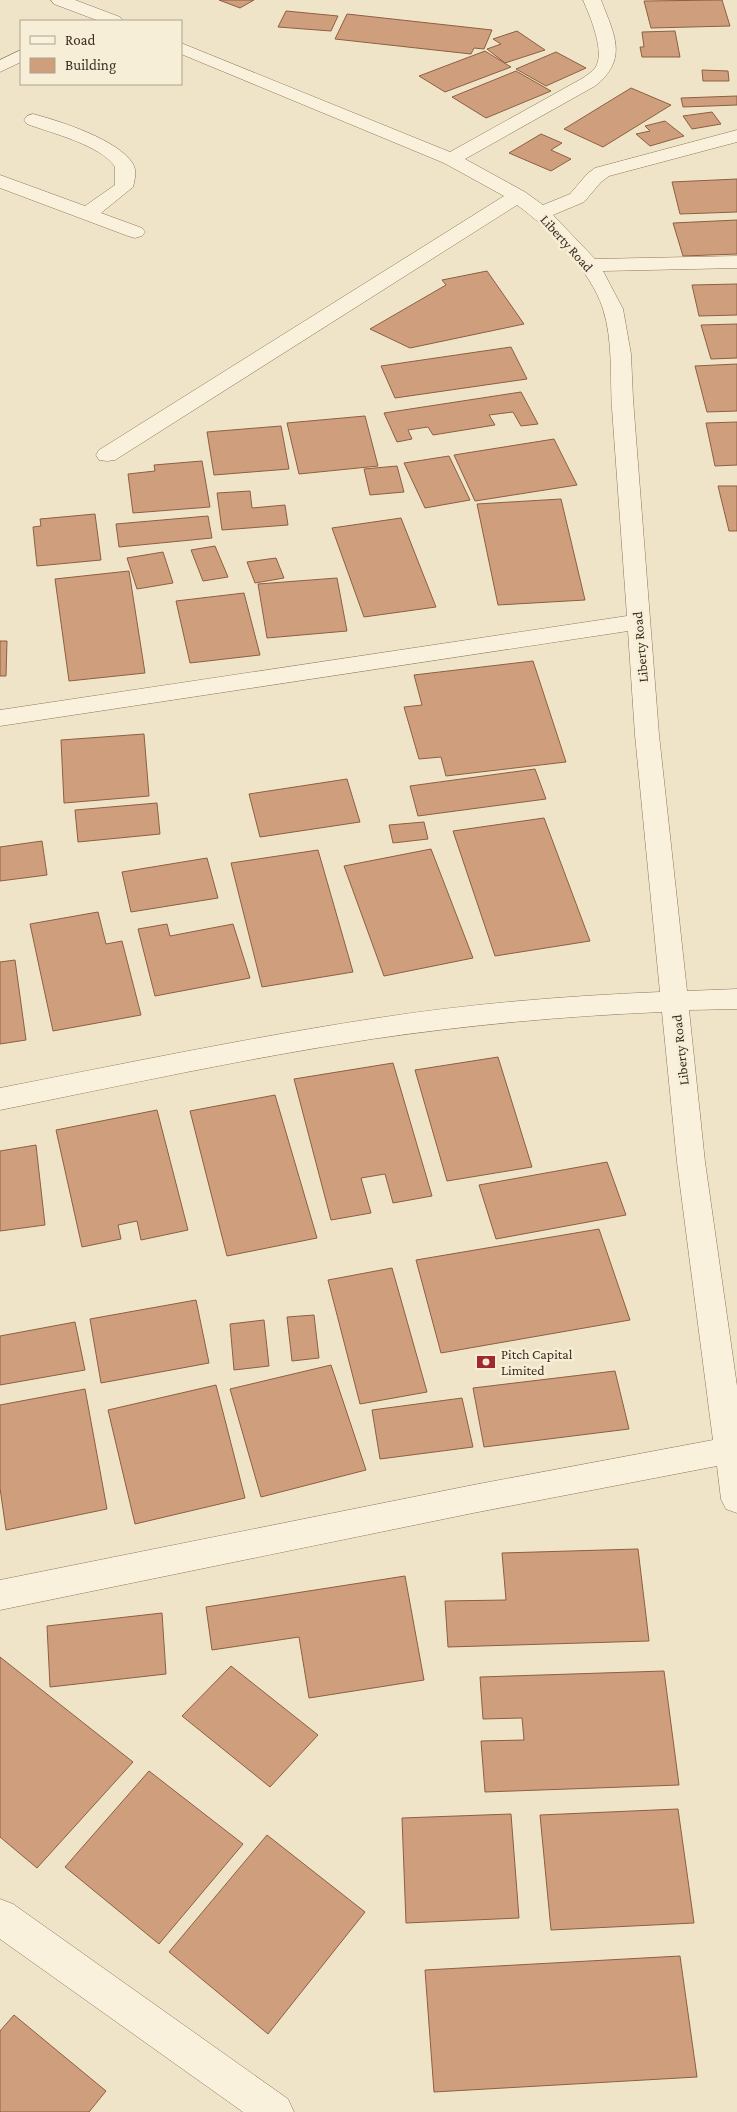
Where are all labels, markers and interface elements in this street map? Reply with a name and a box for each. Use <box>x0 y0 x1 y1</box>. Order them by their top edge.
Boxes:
legend <box>20 20 182 85</box>
text: Road <box>65 32 96 48</box>
text: Building <box>65 57 116 74</box>
street label: Liberty Road <box>537 211 597 275</box>
street label: Liberty Road <box>629 610 651 683</box>
street label: Liberty Road <box>668 1013 692 1086</box>
place label: Pitch Capital Limited <box>501 1346 573 1378</box>
bank icon: Pitch Capital Limited <box>475 1351 497 1373</box>

